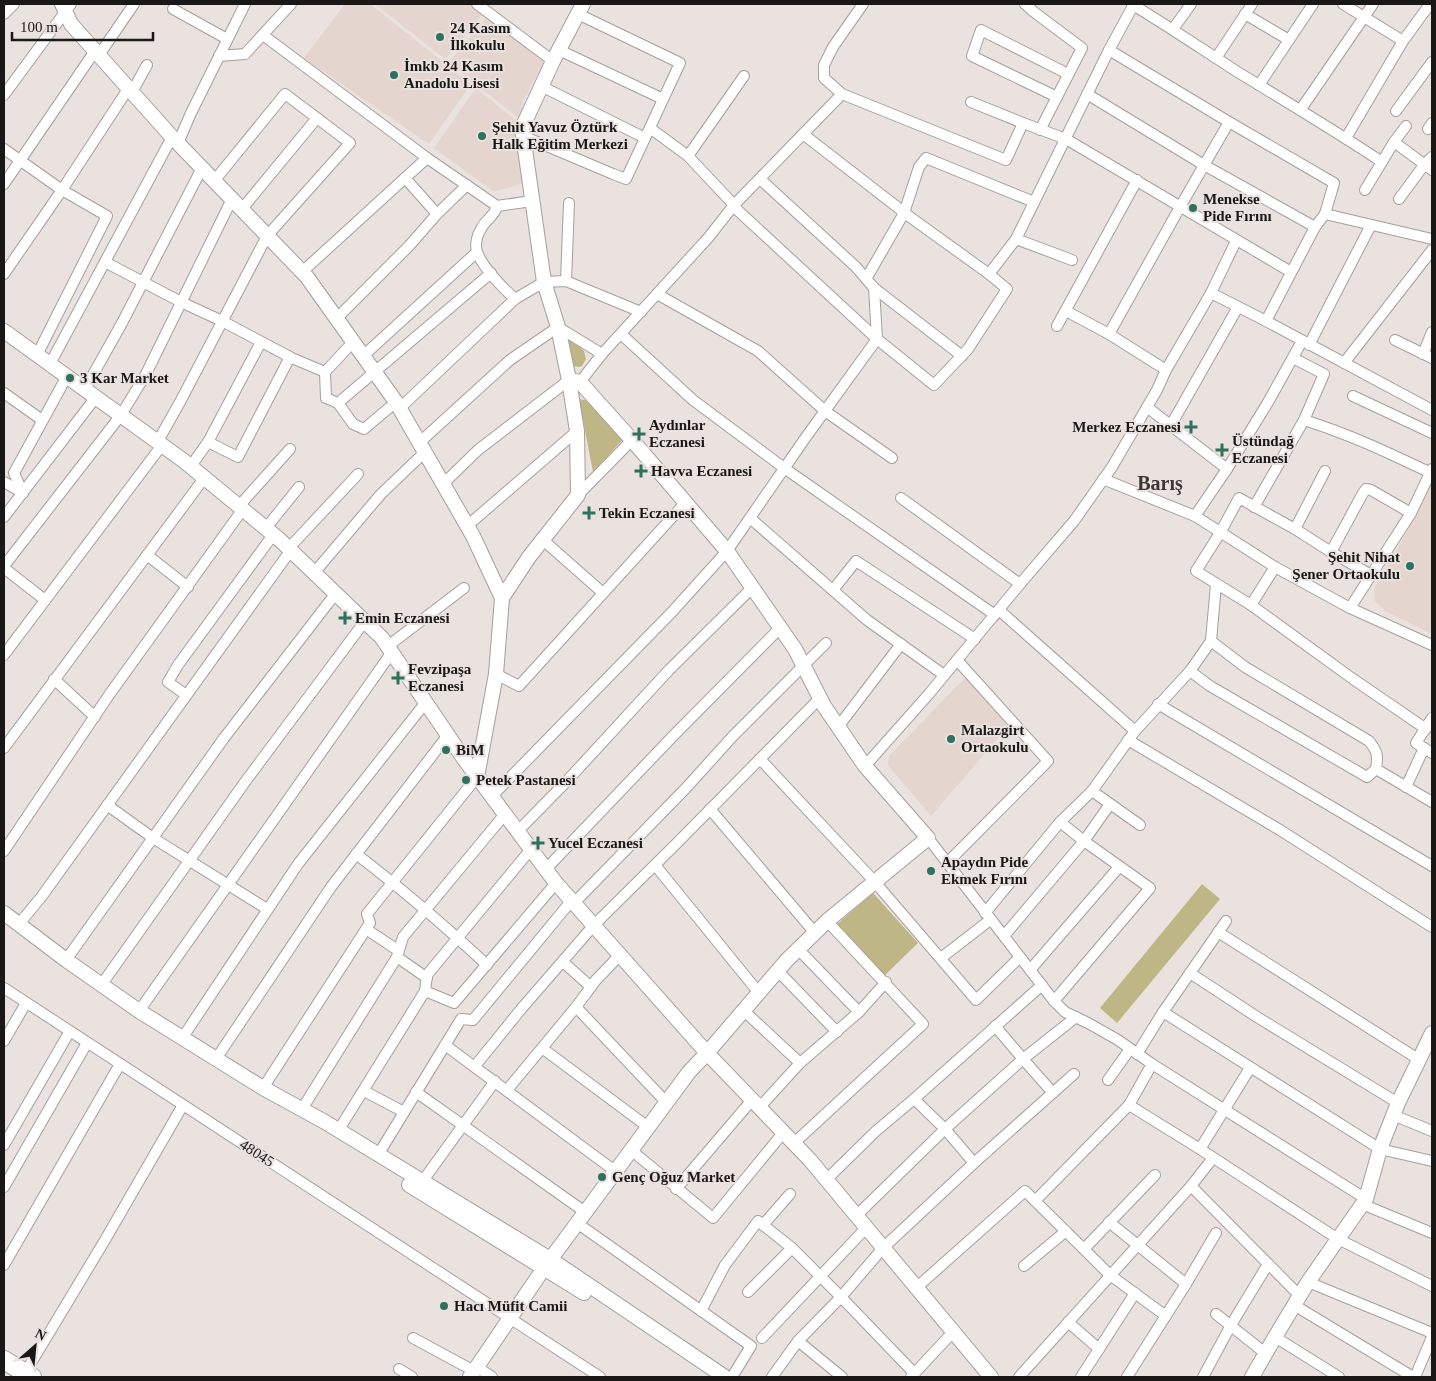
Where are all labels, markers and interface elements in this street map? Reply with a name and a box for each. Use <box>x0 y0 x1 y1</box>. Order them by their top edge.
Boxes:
scale bar <box>12 10 154 42</box>
text: 100 m <box>20 19 58 35</box>
place label: 24 Kasım İlkokulu <box>450 20 511 53</box>
marker: 24 Kasım İlkokulu <box>434 31 446 43</box>
place label: İmkb 24 Kasım Anadolu Lisesi <box>404 58 504 91</box>
marker: İmkb 24 Kasım Anadolu Lisesi <box>388 69 400 81</box>
place label: Şehit Yavuz Öztürk Halk Eğitim Merkezi <box>492 119 628 152</box>
marker: Şehit Yavuz Öztürk Halk Eğitim Merkezi <box>476 130 488 142</box>
place label: Menekse Pide Fırını <box>1203 191 1272 224</box>
marker: Menekse Pide Fırını <box>1187 202 1199 214</box>
place label: 3 Kar Market <box>80 370 169 386</box>
marker: 3 Kar Market <box>64 372 76 384</box>
place label: Aydınlar Eczanesi <box>649 417 706 450</box>
place label: Merkez Eczanesi <box>1072 419 1181 435</box>
marker: Merkez Eczanesi <box>1185 421 1197 433</box>
marker: Aydınlar Eczanesi <box>633 428 645 440</box>
place label: Üstündağ Eczanesi <box>1232 433 1294 466</box>
marker: Üstündağ Eczanesi <box>1216 444 1228 456</box>
place label: Havva Eczanesi <box>651 463 752 479</box>
marker: Havva Eczanesi <box>635 465 647 477</box>
district label: Barış <box>1137 472 1183 495</box>
place label: Tekin Eczanesi <box>599 505 695 521</box>
marker: Tekin Eczanesi <box>583 507 595 519</box>
place label: Şehit Nihat Şener Ortaokulu <box>1292 549 1400 582</box>
marker: Şehit Nihat Şener Ortaokulu <box>1404 560 1416 572</box>
place label: Emin Eczanesi <box>355 610 450 626</box>
marker: Emin Eczanesi <box>339 612 351 624</box>
place label: Fevzipaşa Eczanesi <box>408 661 472 694</box>
marker: Fevzipaşa Eczanesi <box>392 672 404 684</box>
place label: Malazgirt Ortaokulu <box>961 722 1029 755</box>
marker: Malazgirt Ortaokulu <box>945 733 957 745</box>
place label: BiM <box>456 742 484 758</box>
marker: BiM <box>440 744 452 756</box>
place label: Petek Pastanesi <box>476 772 576 788</box>
marker: Petek Pastanesi <box>460 774 472 786</box>
place label: Yucel Eczanesi <box>548 835 643 851</box>
marker: Yucel Eczanesi <box>532 837 544 849</box>
place label: Apaydın Pide Ekmek Fırını <box>941 854 1028 887</box>
marker: Apaydın Pide Ekmek Fırını <box>925 865 937 877</box>
street label: 48045 <box>237 1136 277 1170</box>
place label: Genç Oğuz Market <box>612 1169 735 1185</box>
marker: Genç Oğuz Market <box>596 1171 608 1183</box>
place label: Hacı Müfit Camii <box>454 1298 567 1314</box>
marker: Hacı Müfit Camii <box>438 1300 450 1312</box>
north arrow <box>10 1321 60 1371</box>
text: N <box>33 1326 49 1344</box>

